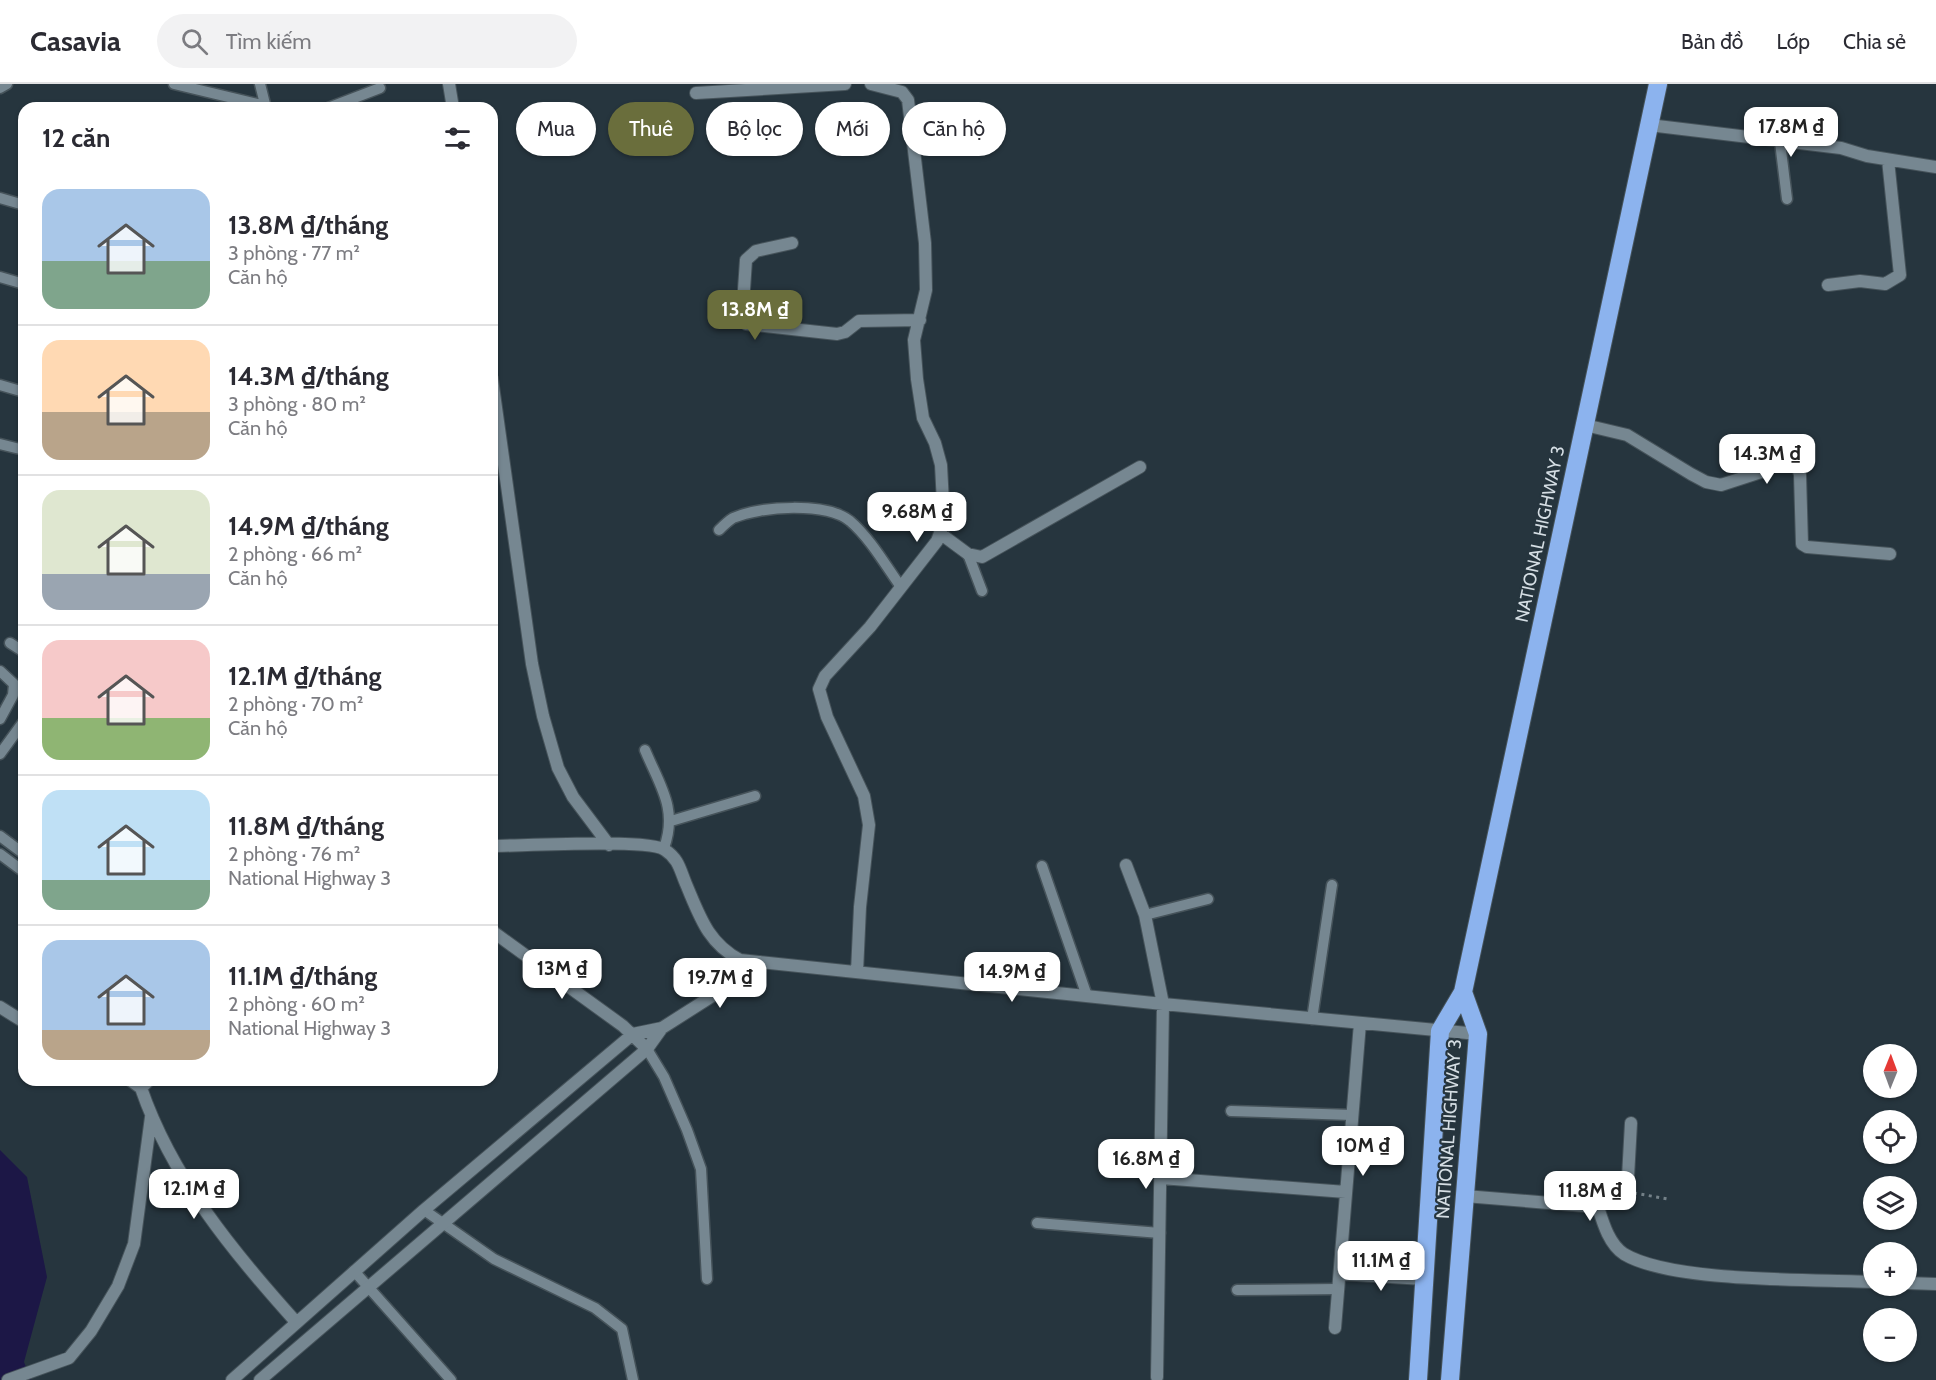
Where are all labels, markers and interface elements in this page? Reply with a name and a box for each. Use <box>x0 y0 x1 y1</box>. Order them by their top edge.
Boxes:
search box <box>157 14 577 68</box>
text: Casavia <box>30 24 121 58</box>
icon: search <box>178 25 211 58</box>
text: Tìm kiếm <box>226 28 312 55</box>
text: Bản đồ <box>1681 29 1743 54</box>
text: Lớp <box>1776 29 1810 54</box>
text: Chia sẻ <box>1843 29 1906 54</box>
chip: Mua <box>516 102 596 156</box>
chip: Thuê <box>608 102 694 156</box>
chip: Bộ lọc <box>706 102 803 156</box>
chip: Mới <box>815 102 890 156</box>
chip: Căn hộ <box>902 102 1006 156</box>
pin: 17.8M ₫ <box>1736 107 1846 158</box>
text: 17.8M ₫ <box>1758 114 1824 138</box>
text: 12 căn <box>42 122 110 154</box>
icon: filters <box>441 122 474 155</box>
text: 13.8M ₫/tháng <box>228 209 388 241</box>
icon: home <box>90 213 162 285</box>
text: 3 phòng · 77 m² <box>228 241 360 265</box>
text: Căn hộ <box>228 265 287 289</box>
pin: 13.8M ₫ <box>700 290 810 341</box>
text: 13.8M ₫ <box>721 297 789 321</box>
text: 14.3M ₫/tháng <box>228 360 389 392</box>
icon: home <box>90 364 162 436</box>
text: 3 phòng · 80 m² <box>228 392 366 416</box>
text: Căn hộ <box>228 416 287 440</box>
pin: 14.3M ₫ <box>1712 434 1822 485</box>
text: 14.3M ₫ <box>1733 441 1801 465</box>
street label: NATIONAL HIGHWAY 3 <box>1511 444 1569 624</box>
pin: 9.68M ₫ <box>862 492 972 543</box>
text: 9.68M ₫ <box>881 499 953 523</box>
text: 14.9M ₫/tháng <box>228 510 389 542</box>
icon: home <box>90 514 162 586</box>
text: 2 phòng · 66 m² <box>228 542 362 566</box>
text: Căn hộ <box>228 566 287 590</box>
text: 12.1M ₫/tháng <box>228 660 382 692</box>
icon: home <box>90 664 162 736</box>
text: 2 phòng · 70 m² <box>228 692 363 716</box>
text: Căn hộ <box>228 716 287 740</box>
text: 11.8M ₫/tháng <box>228 810 384 842</box>
icon: home <box>90 814 162 886</box>
text: 2 phòng · 76 m² <box>228 842 360 866</box>
text: National Highway 3 <box>228 866 391 890</box>
pin: 13M ₫ <box>520 949 604 1000</box>
pin: 14.9M ₫ <box>957 952 1067 1003</box>
text: 13M ₫ <box>537 956 587 980</box>
pin: 19.7M ₫ <box>665 958 775 1009</box>
text: 14.9M ₫ <box>978 959 1046 983</box>
text: 11.1M ₫/tháng <box>228 960 377 992</box>
icon: home <box>90 964 162 1036</box>
text: 19.7M ₫ <box>687 965 753 989</box>
text: 2 phòng · 60 m² <box>228 992 365 1016</box>
text: National Highway 3 <box>228 1016 391 1040</box>
street label: NATIONAL HIGHWAY 3 <box>1432 1038 1466 1220</box>
north arrow <box>1863 1044 1917 1098</box>
map controls <box>1863 1044 1917 1362</box>
button: locate <box>1863 1110 1917 1164</box>
pin: 10M ₫ <box>1321 1126 1405 1177</box>
text: 10M ₫ <box>1336 1133 1390 1157</box>
pin: 16.8M ₫ <box>1091 1139 1201 1190</box>
text: 16.8M ₫ <box>1112 1146 1180 1170</box>
pin: 12.1M ₫ <box>139 1169 249 1220</box>
pin: 11.8M ₫ <box>1535 1171 1645 1222</box>
text: 12.1M ₫ <box>163 1176 225 1200</box>
button: layers <box>1863 1176 1917 1230</box>
text: 11.8M ₫ <box>1558 1178 1622 1202</box>
pin: 11.1M ₫ <box>1326 1241 1436 1292</box>
button: + <box>1863 1242 1917 1296</box>
text: 11.1M ₫ <box>1352 1248 1410 1272</box>
button: − <box>1863 1308 1917 1362</box>

